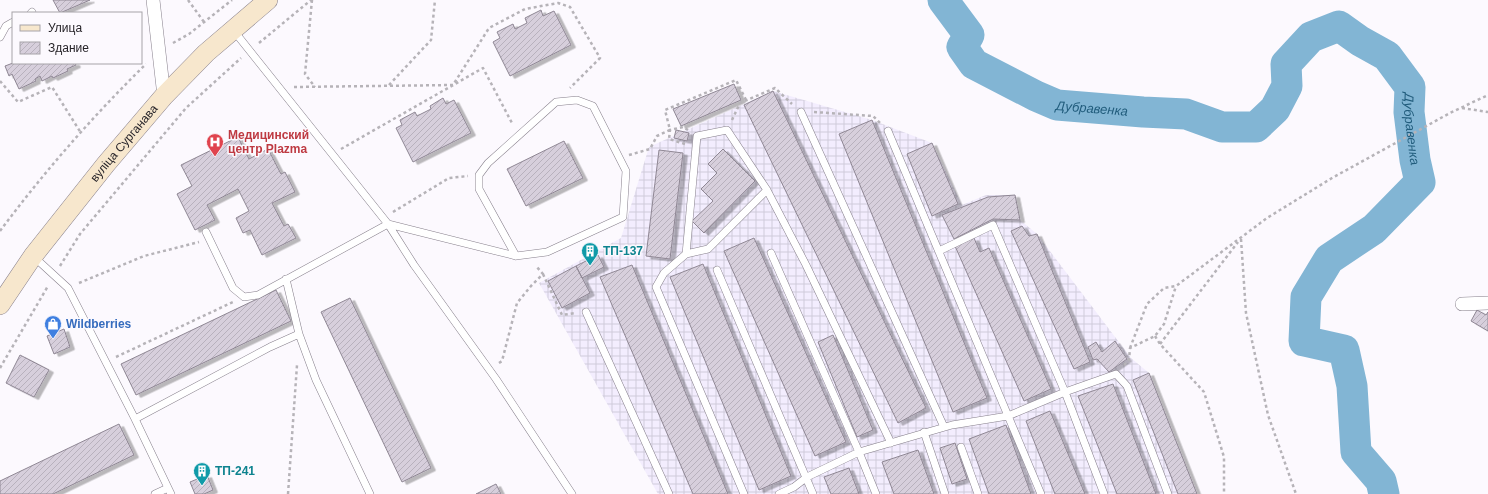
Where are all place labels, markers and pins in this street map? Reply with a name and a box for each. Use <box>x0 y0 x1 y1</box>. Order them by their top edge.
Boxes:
place label: Медицинский центр Plazma <box>228 128 309 156</box>
hospital icon: Медицинский центр Plazma <box>205 132 225 157</box>
building icon: ТП-137 <box>580 241 600 266</box>
place label: ТП-137 <box>603 244 643 258</box>
shop icon: Wildberries <box>43 314 63 339</box>
place label: Wildberries <box>66 317 132 331</box>
building icon: ТП-241 <box>192 461 212 486</box>
place label: ТП-241 <box>215 464 255 478</box>

